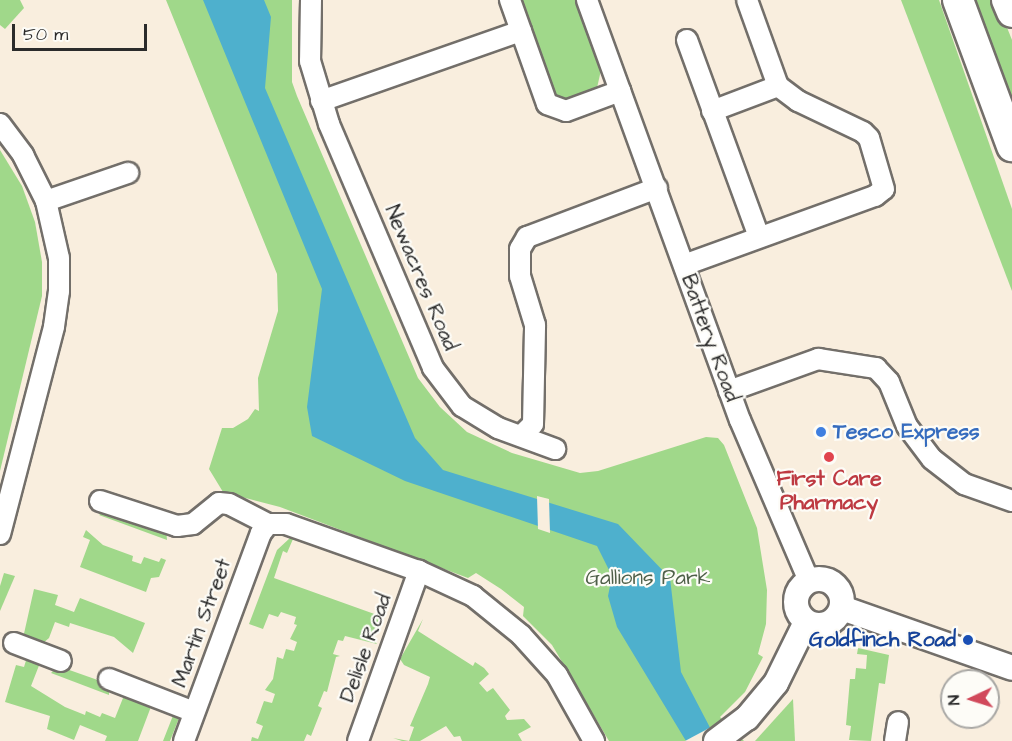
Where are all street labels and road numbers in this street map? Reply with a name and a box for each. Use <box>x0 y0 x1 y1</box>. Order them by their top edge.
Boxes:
street label: Newacres Road <box>379 201 463 355</box>
street label: Battery Road <box>675 271 745 405</box>
street label: Martin Street <box>167 555 237 691</box>
street label: Delisle Road <box>335 590 397 706</box>

